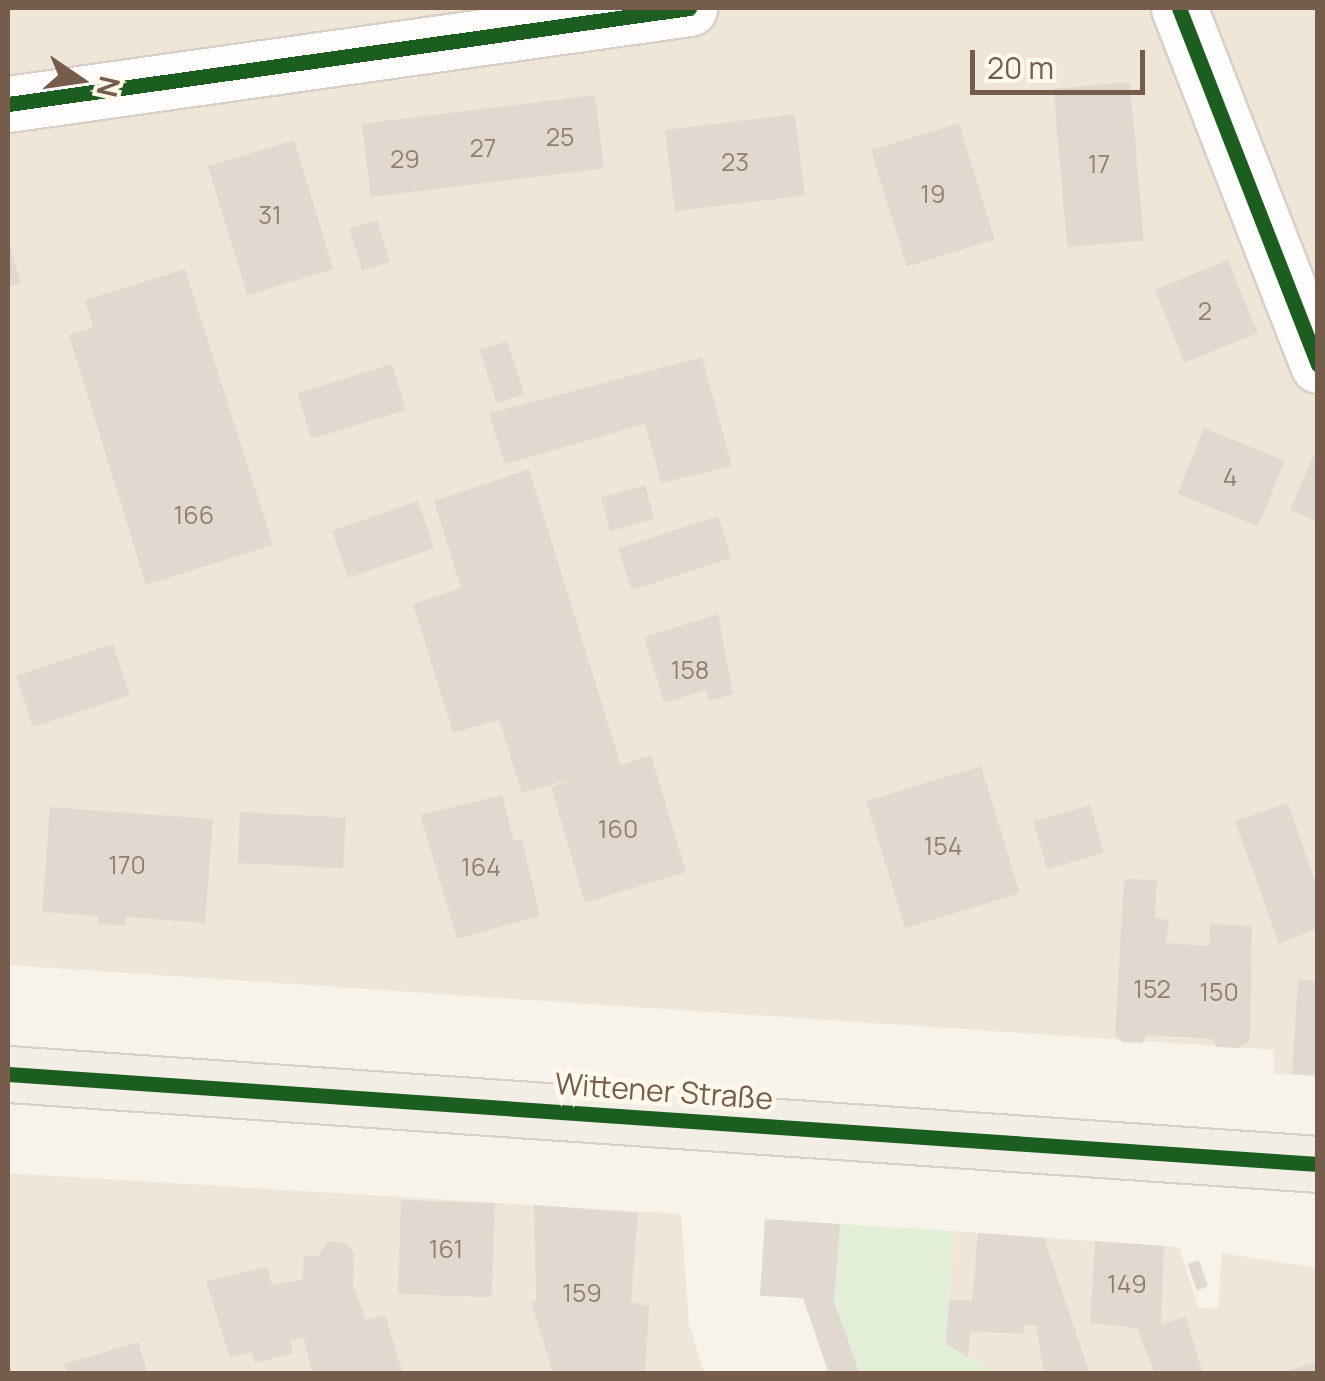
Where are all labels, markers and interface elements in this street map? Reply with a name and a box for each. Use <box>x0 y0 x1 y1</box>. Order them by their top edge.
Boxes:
north arrow <box>30 30 130 130</box>
scale bar <box>975 30 1150 92</box>
text: 20 m <box>987 47 1054 88</box>
text: N <box>88 73 130 101</box>
house number: 25 <box>546 122 574 152</box>
house number: 27 <box>470 133 496 163</box>
house number: 29 <box>390 144 420 174</box>
house number: 23 <box>721 147 749 177</box>
house number: 17 <box>1088 149 1110 179</box>
house number: 19 <box>920 179 946 209</box>
house number: 31 <box>258 200 282 230</box>
house number: 2 <box>1198 296 1212 326</box>
house number: 4 <box>1223 462 1237 492</box>
house number: 166 <box>174 500 214 530</box>
house number: 158 <box>671 655 709 685</box>
house number: 160 <box>598 814 638 844</box>
house number: 154 <box>924 831 962 861</box>
house number: 170 <box>108 850 146 880</box>
house number: 164 <box>461 852 501 882</box>
house number: 152 <box>1133 974 1171 1004</box>
house number: 150 <box>1199 977 1239 1007</box>
street label: Wittener Straße <box>554 1065 774 1117</box>
house number: 161 <box>429 1234 463 1264</box>
house number: 149 <box>1107 1269 1147 1299</box>
house number: 159 <box>562 1278 602 1308</box>

